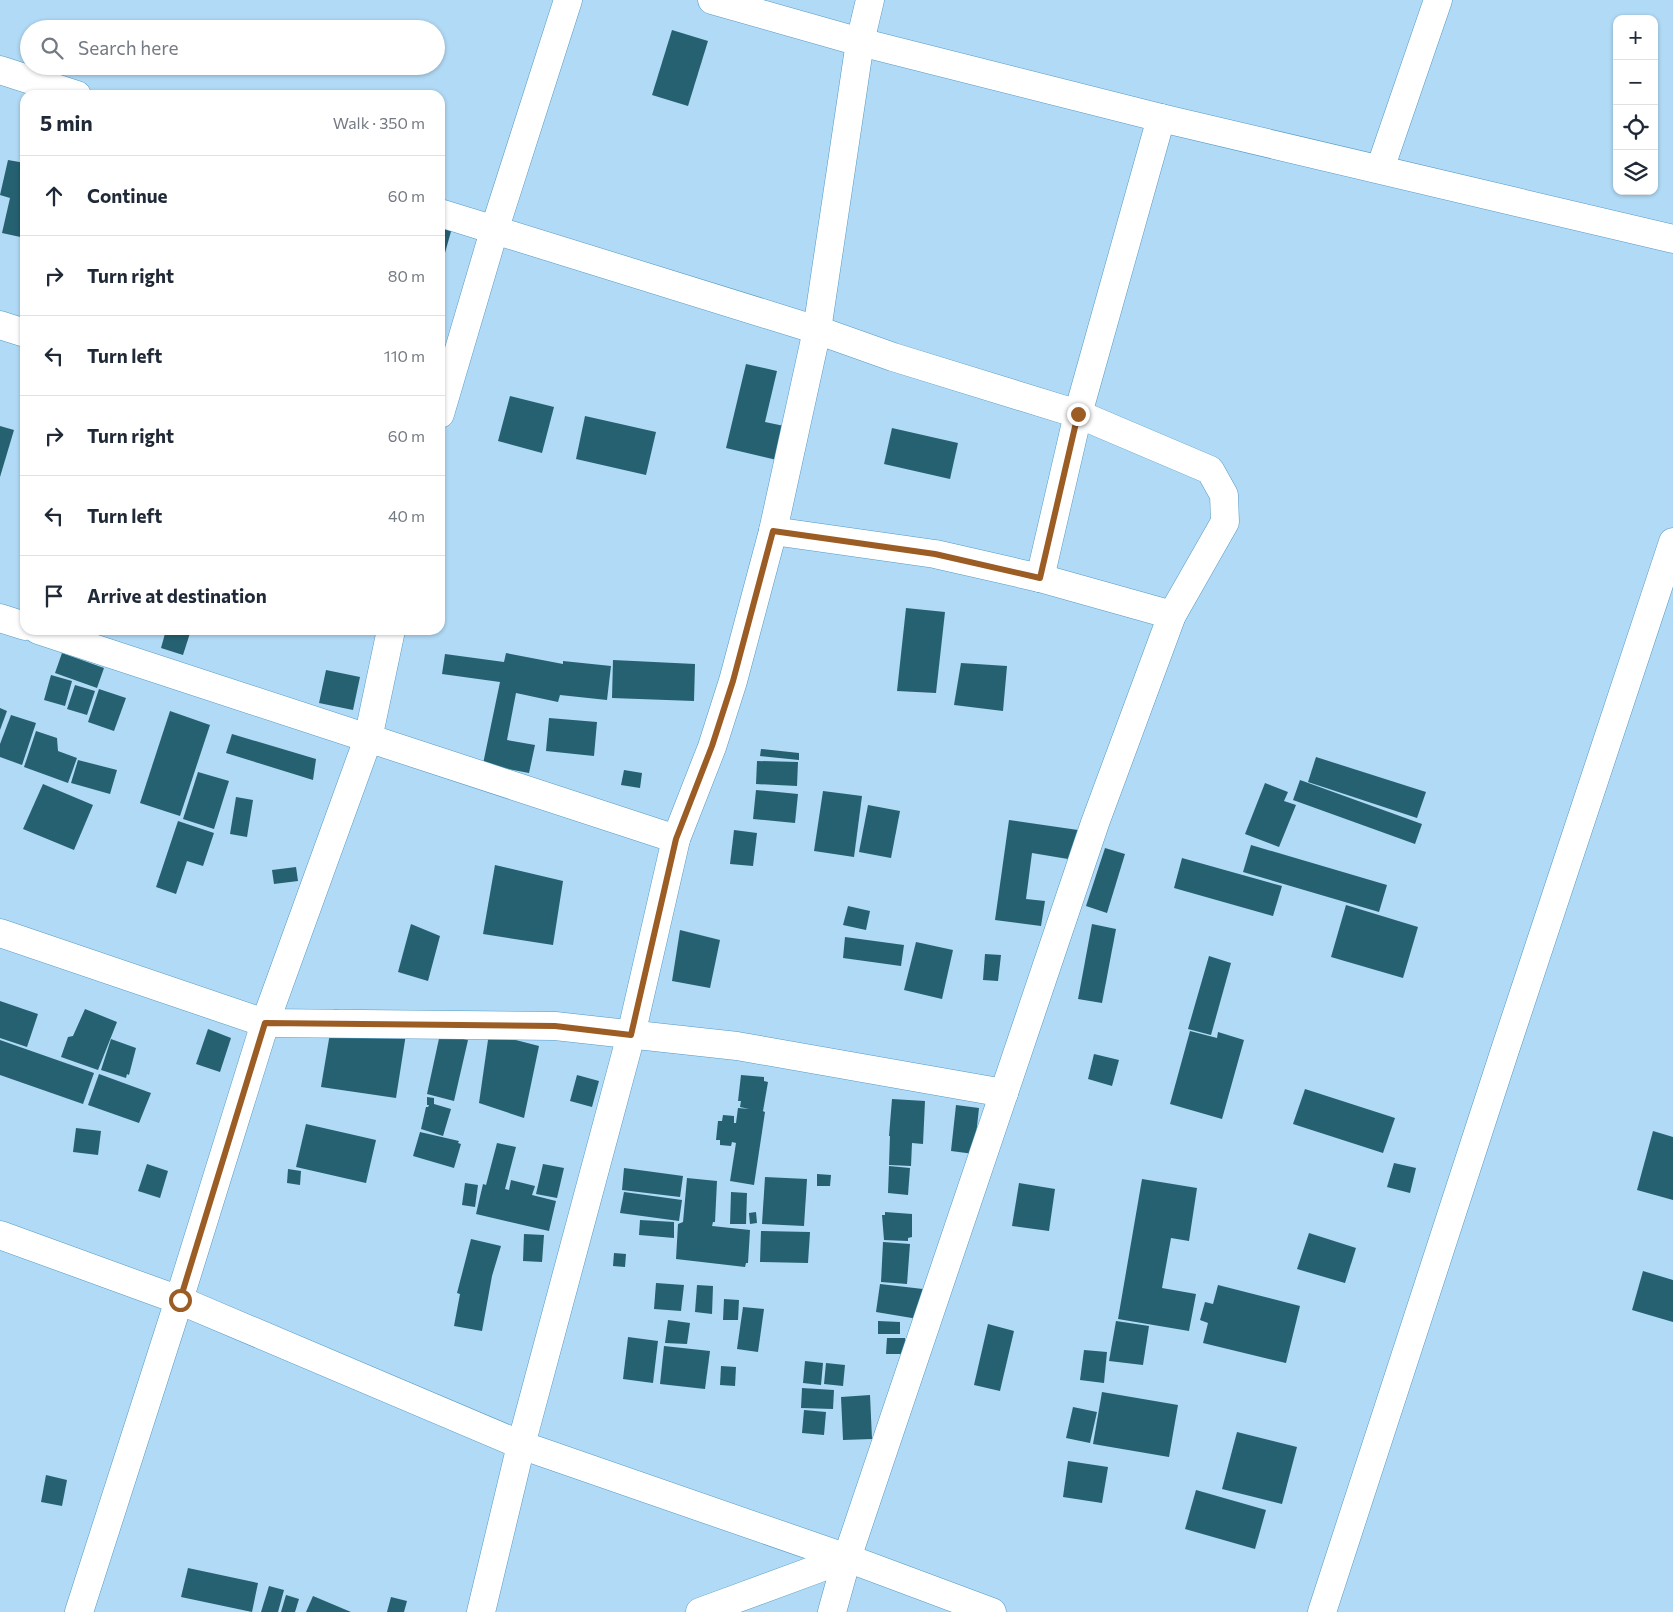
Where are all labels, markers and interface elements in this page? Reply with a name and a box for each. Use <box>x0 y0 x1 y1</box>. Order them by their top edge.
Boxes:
map controls <box>1613 15 1658 195</box>
button: + <box>1613 15 1658 60</box>
search box <box>20 20 445 75</box>
icon: search <box>38 34 66 62</box>
text: Search here <box>78 36 178 59</box>
button: − <box>1613 60 1658 105</box>
button: locate <box>1613 105 1658 150</box>
text: 5 min <box>40 110 93 135</box>
text: Walk · 350 m <box>333 113 425 132</box>
button: layers <box>1613 150 1658 195</box>
icon: ahead <box>40 182 68 210</box>
text: Continue <box>87 184 167 207</box>
text: 60 m <box>388 186 425 205</box>
icon: right <box>40 262 68 290</box>
text: Turn right <box>87 264 174 287</box>
text: 80 m <box>388 266 425 285</box>
icon: left <box>40 342 68 370</box>
text: Turn left <box>87 344 162 367</box>
text: 110 m <box>384 346 425 365</box>
route end <box>1067 403 1090 426</box>
icon: right <box>40 422 68 450</box>
text: Turn right <box>87 424 174 447</box>
text: 60 m <box>388 426 425 445</box>
icon: left <box>40 502 68 530</box>
text: Turn left <box>87 504 162 527</box>
text: 40 m <box>388 506 425 525</box>
icon: arrive <box>40 582 68 610</box>
text: Arrive at destination <box>87 584 267 607</box>
route start <box>169 1289 192 1312</box>

